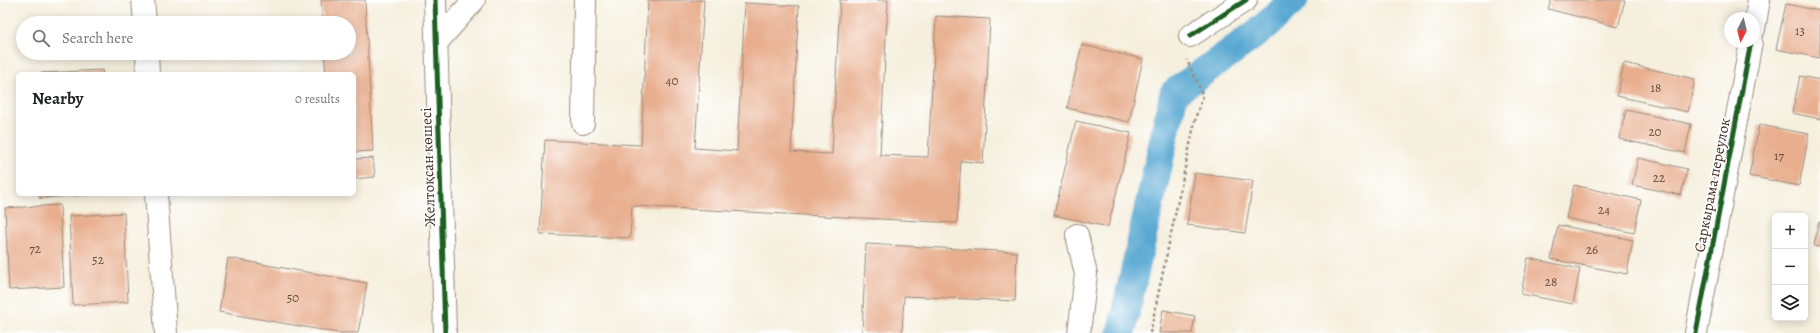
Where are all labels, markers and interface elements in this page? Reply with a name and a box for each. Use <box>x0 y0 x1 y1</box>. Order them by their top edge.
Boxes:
north arrow <box>1724 12 1760 48</box>
search box <box>16 16 356 60</box>
house number: 13 <box>1795 22 1805 39</box>
icon: search <box>30 27 52 49</box>
text: Search here <box>62 28 133 48</box>
house number: 40 <box>666 72 678 89</box>
house number: 18 <box>1651 79 1661 96</box>
text: Nearby <box>32 87 83 110</box>
text: 0 results <box>295 90 340 107</box>
street label: Желтоқсан көшесі <box>416 107 440 227</box>
street label: Саркырама переулок <box>1689 116 1735 254</box>
house number: 20 <box>1648 123 1662 140</box>
house number: 17 <box>1774 147 1784 164</box>
house number: 22 <box>1653 169 1665 186</box>
house number: 24 <box>1598 201 1610 218</box>
map controls <box>1772 213 1808 321</box>
button: + <box>1772 213 1808 249</box>
house number: 72 <box>29 240 41 257</box>
house number: 26 <box>1586 241 1598 258</box>
button: − <box>1772 249 1808 285</box>
house number: 52 <box>92 251 104 268</box>
house number: 28 <box>1545 273 1557 290</box>
button: layers <box>1772 285 1808 321</box>
house number: 50 <box>287 289 299 306</box>

